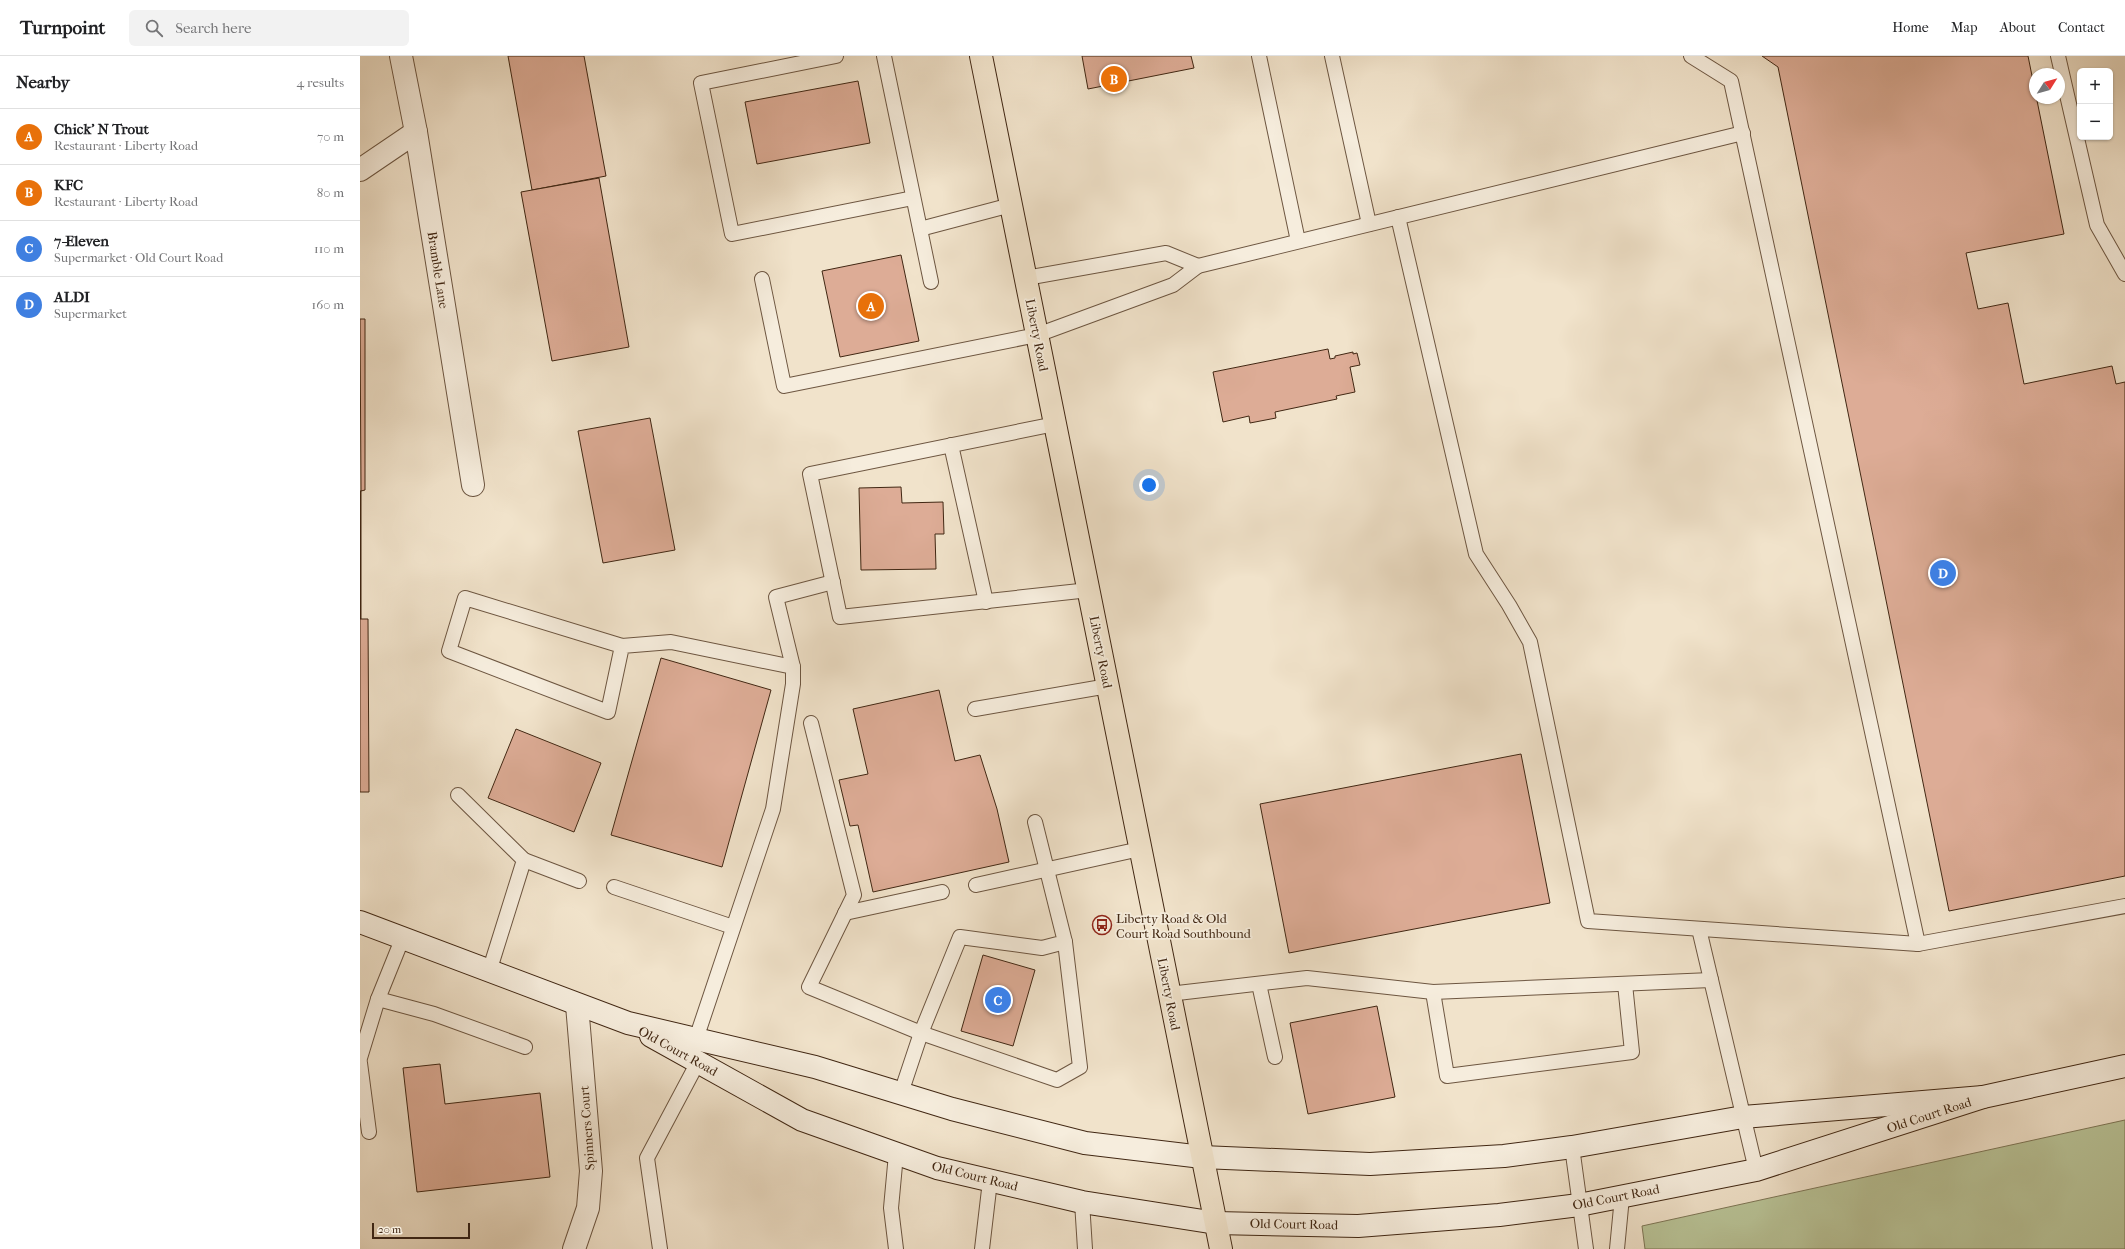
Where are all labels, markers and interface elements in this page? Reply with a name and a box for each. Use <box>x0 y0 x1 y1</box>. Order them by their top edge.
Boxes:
search box <box>129 10 409 46</box>
text: Turnpoint <box>20 17 105 39</box>
icon: search <box>143 17 165 39</box>
text: Search here <box>175 19 251 37</box>
text: Home <box>1892 19 1929 36</box>
text: Map <box>1951 19 1978 36</box>
text: About <box>2000 19 2036 36</box>
text: Contact <box>2058 19 2105 36</box>
pin: B <box>1101 64 1127 94</box>
north arrow <box>2029 68 2065 104</box>
map controls <box>2077 68 2113 140</box>
button: + <box>2077 68 2113 104</box>
text: Nearby <box>16 72 70 92</box>
text: 4 results <box>297 75 344 90</box>
button: − <box>2077 104 2113 140</box>
text: Chick' N Trout <box>54 120 149 138</box>
text: A <box>25 129 33 144</box>
text: 70 m <box>317 129 344 144</box>
text: Restaurant · Liberty Road <box>54 138 198 153</box>
text: KFC <box>54 176 83 194</box>
text: B <box>25 185 33 200</box>
text: 80 m <box>317 185 344 200</box>
text: Restaurant · Liberty Road <box>54 194 198 209</box>
street label: Bramble Lane <box>424 230 452 310</box>
text: 7-Eleven <box>54 232 109 250</box>
text: C <box>25 241 33 256</box>
text: 110 m <box>314 241 344 256</box>
text: Supermarket · Old Court Road <box>54 250 223 265</box>
text: ALDI <box>54 288 90 306</box>
pin: A <box>858 291 884 321</box>
text: D <box>24 297 34 312</box>
text: 160 m <box>312 297 344 312</box>
street label: Liberty Road <box>1023 297 1052 373</box>
text: Supermarket <box>54 306 127 321</box>
your location <box>1139 475 1159 495</box>
pin: D <box>1930 558 1956 588</box>
street label: Liberty Road <box>1087 614 1116 690</box>
place label: Liberty Road & Old Court Road Southbound <box>1116 911 1252 941</box>
bus stop icon: Liberty Road & Old Court Road Southbound <box>1091 914 1113 936</box>
street label: Liberty Road <box>1155 956 1184 1032</box>
pin: C <box>985 985 1011 1015</box>
street label: Old Court Road <box>636 1023 721 1079</box>
street label: Spinners Court <box>577 1085 597 1171</box>
street label: Old Court Road <box>1885 1094 1974 1136</box>
street label: Old Court Road <box>930 1158 1021 1194</box>
street label: Old Court Road <box>1571 1181 1662 1213</box>
street label: Old Court Road <box>1250 1216 1339 1232</box>
scale bar <box>372 1221 470 1240</box>
text: 20 m <box>378 1223 401 1236</box>

